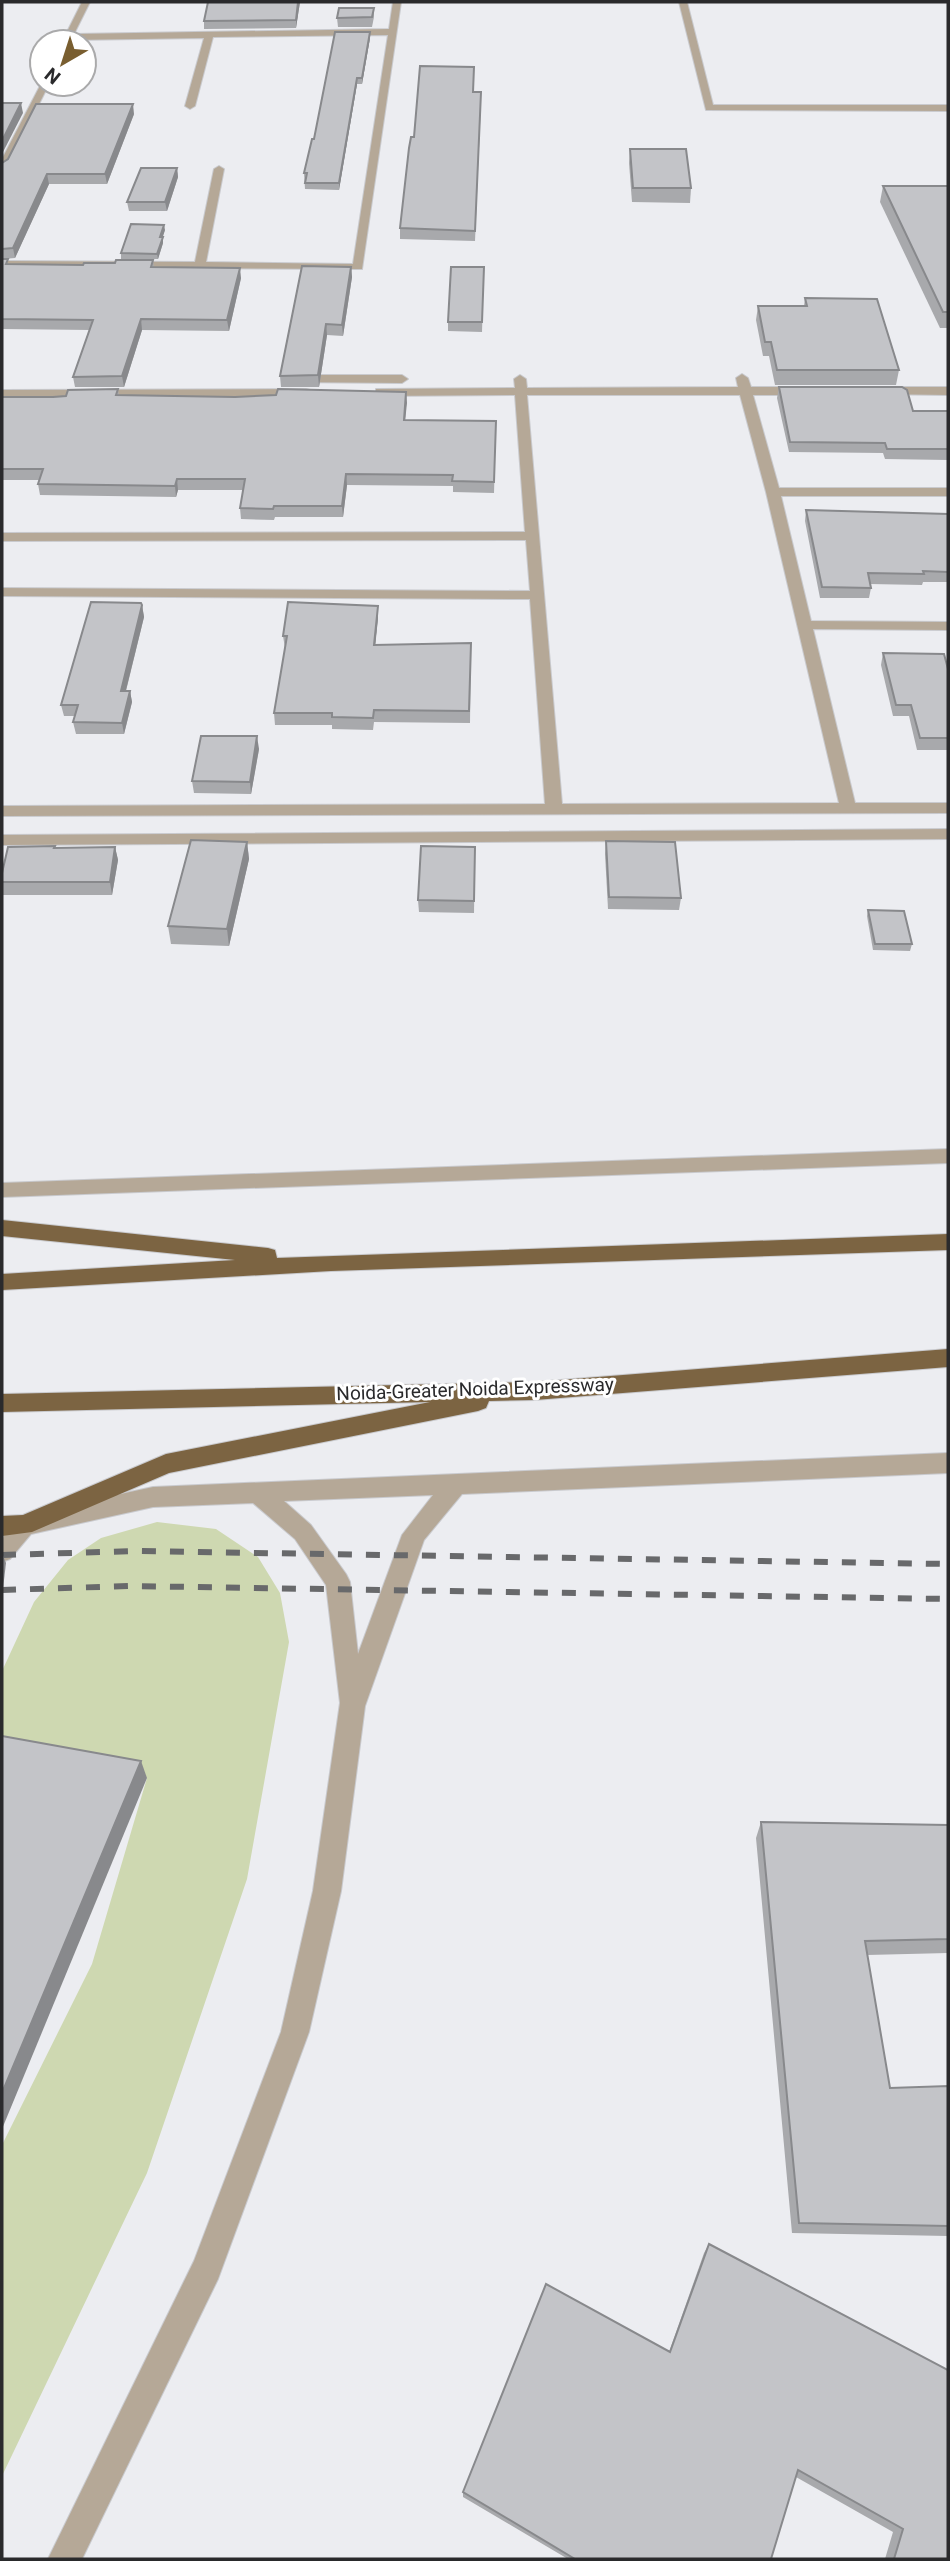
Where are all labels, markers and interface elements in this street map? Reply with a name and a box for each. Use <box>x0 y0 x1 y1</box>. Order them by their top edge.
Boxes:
north arrow <box>28 28 98 98</box>
text: N <box>40 63 65 89</box>
street label: Noida-Greater Noida Expressway <box>336 1373 614 1405</box>

